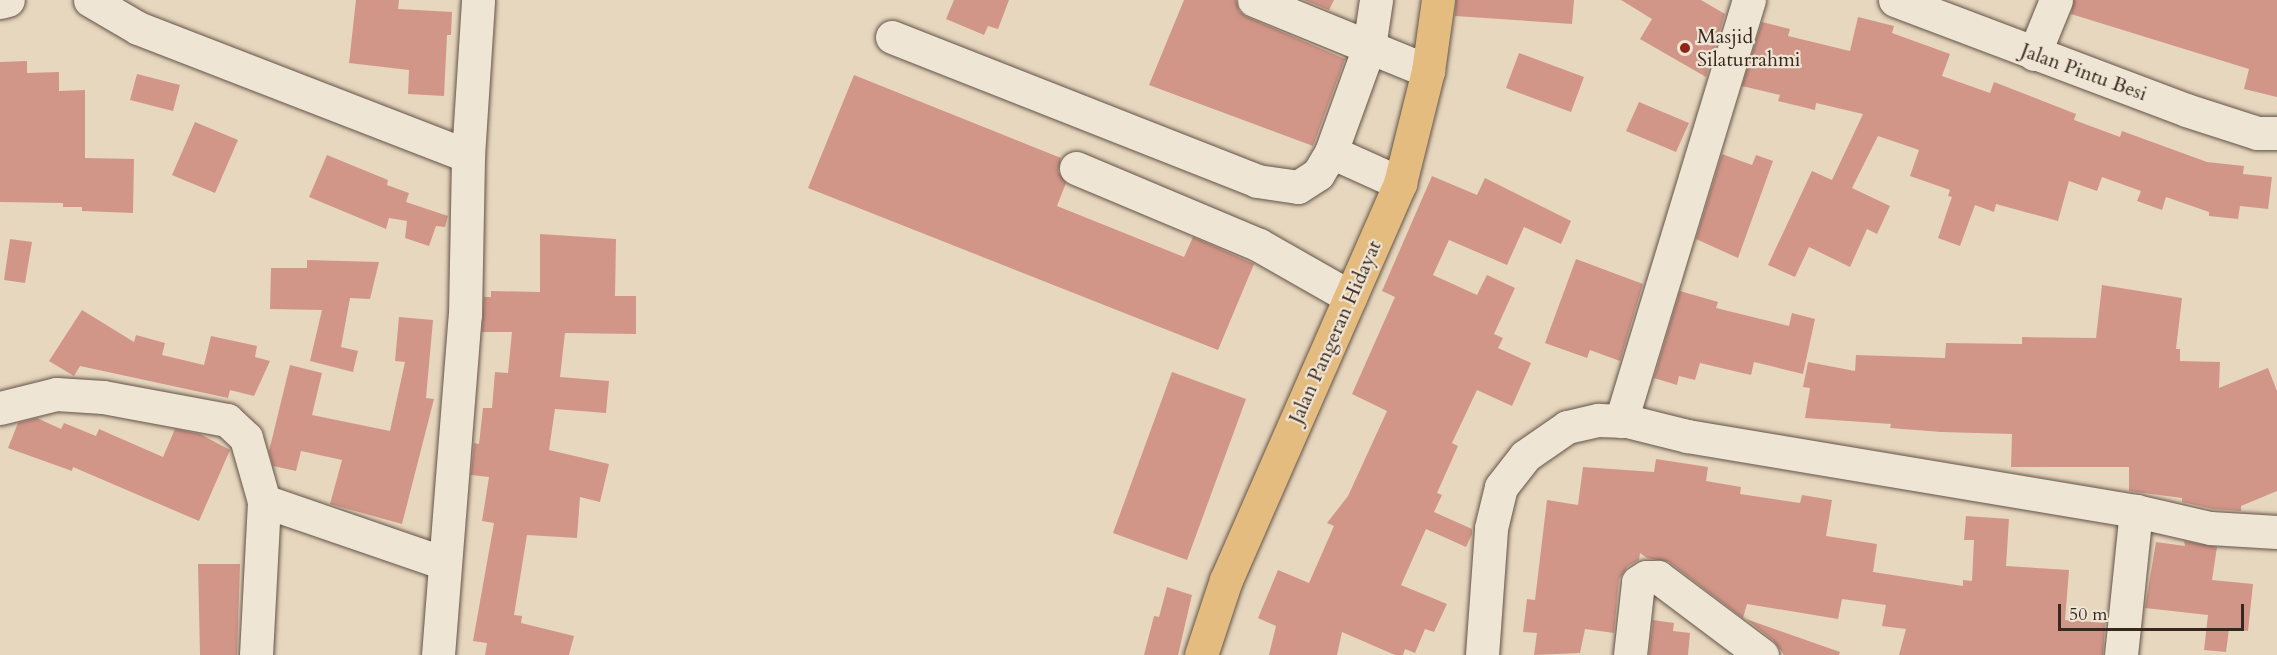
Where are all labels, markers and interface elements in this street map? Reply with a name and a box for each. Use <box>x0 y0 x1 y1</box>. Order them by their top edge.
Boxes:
place label: Masjid Silaturrahmi <box>1697 24 1800 71</box>
street label: Jalan Pintu Besi <box>2018 38 2150 106</box>
marker: Masjid Silaturrahmi <box>1678 41 1692 55</box>
street label: Jalan Pangeran Hidayat <box>1284 237 1386 427</box>
scale bar <box>2061 592 2247 630</box>
text: 50 m <box>2069 602 2108 627</box>

